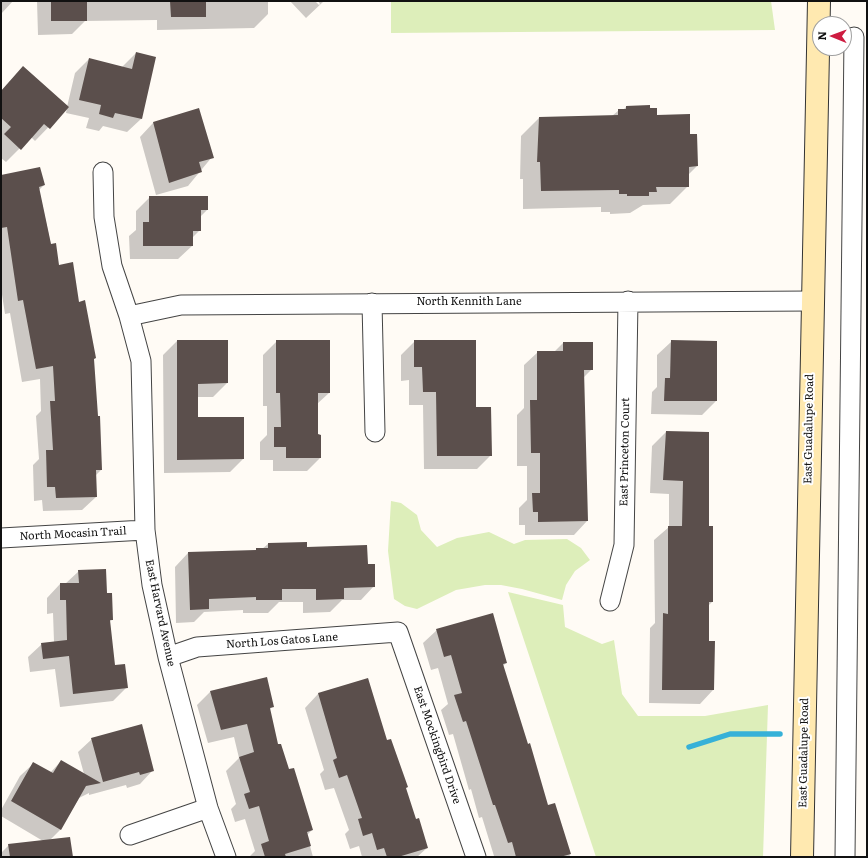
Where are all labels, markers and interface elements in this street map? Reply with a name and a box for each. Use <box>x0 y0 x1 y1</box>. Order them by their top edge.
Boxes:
north arrow <box>812 16 852 56</box>
text: N <box>813 31 829 41</box>
street label: North Kennith Lane <box>416 295 522 309</box>
street label: East Guadalupe Road <box>801 374 817 484</box>
street label: East Princeton Court <box>617 397 633 507</box>
street label: North Mocasin Trail <box>19 525 127 543</box>
street label: East Harvard Avenue <box>142 558 178 668</box>
street label: North Los Gatos Lane <box>226 631 338 651</box>
street label: East Mockingbird Drive <box>411 684 463 806</box>
street label: East Guadalupe Road <box>796 698 812 808</box>

